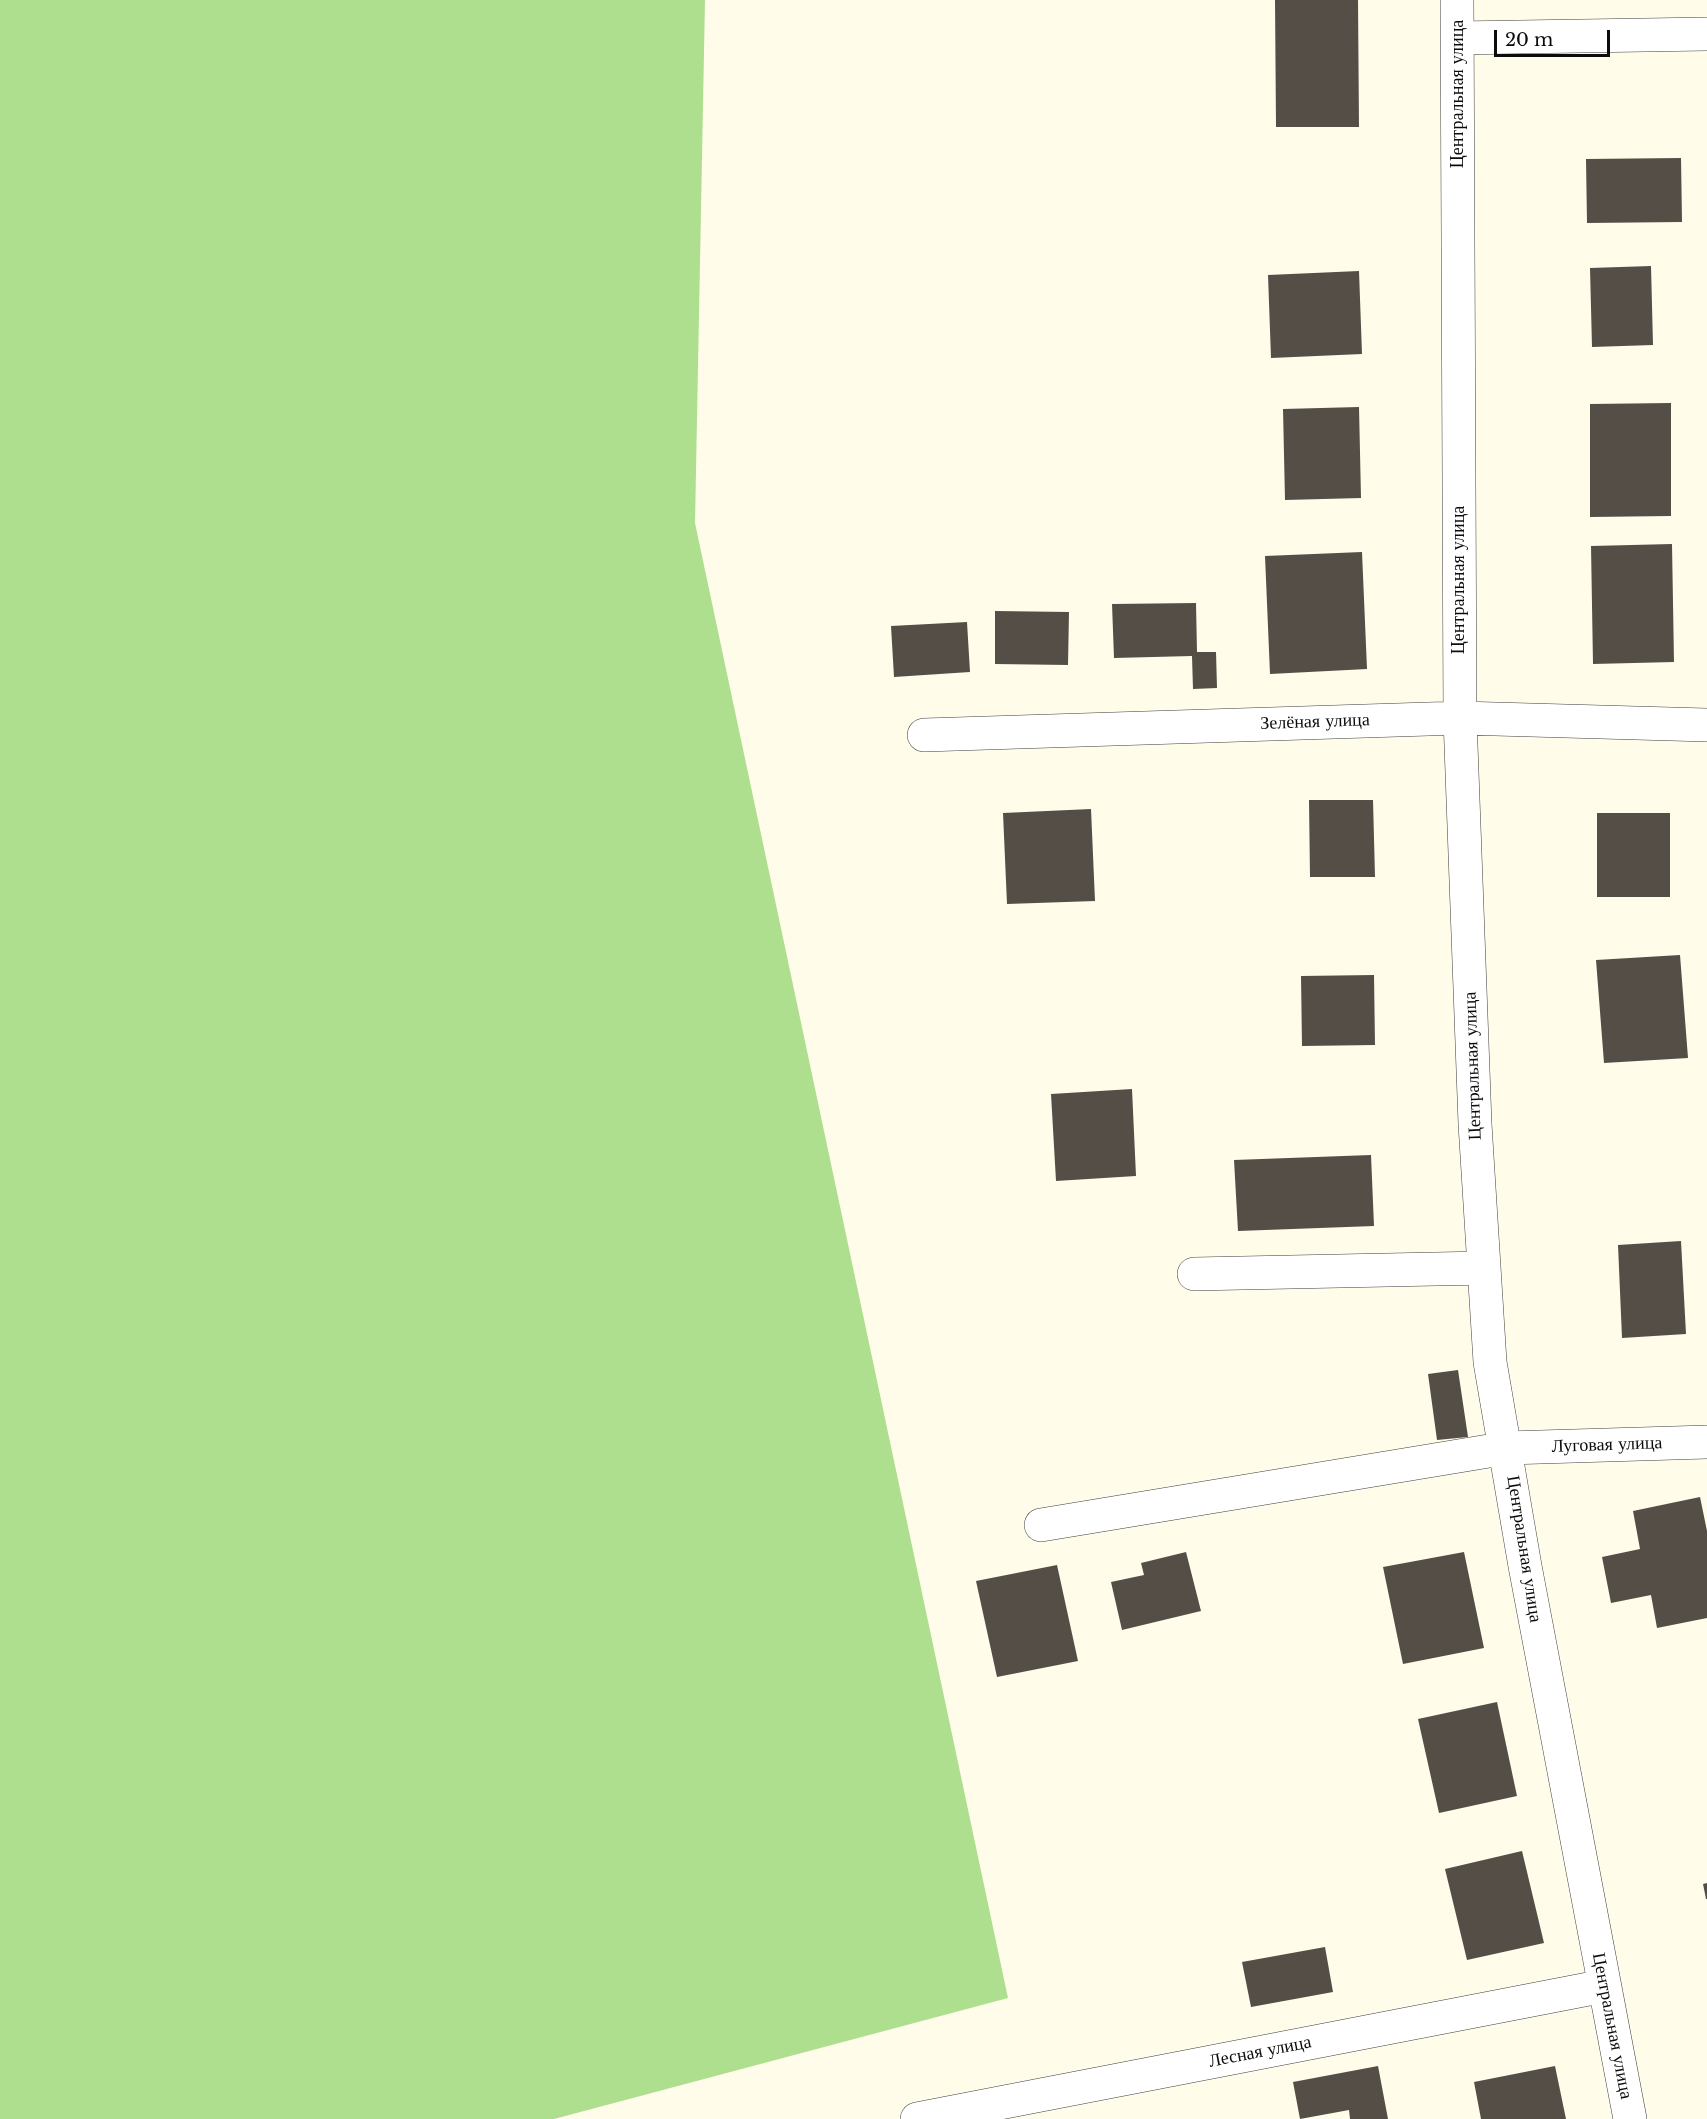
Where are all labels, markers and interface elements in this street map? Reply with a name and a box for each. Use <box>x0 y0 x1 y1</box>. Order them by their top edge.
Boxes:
scale bar <box>1497 18 1612 56</box>
street label: Центральная улица <box>1447 20 1469 168</box>
text: 20 m <box>1505 29 1553 51</box>
street label: Центральная улица <box>1448 506 1470 654</box>
street label: Зелёная улица <box>1260 709 1370 735</box>
street label: Центральная улица <box>1460 991 1486 1141</box>
street label: Луговая улица <box>1551 1432 1663 1458</box>
street label: Центральная улица <box>1502 1474 1546 1624</box>
street label: Центральная улица <box>1587 1951 1637 2101</box>
street label: Лесная улица <box>1207 2031 1313 2073</box>

